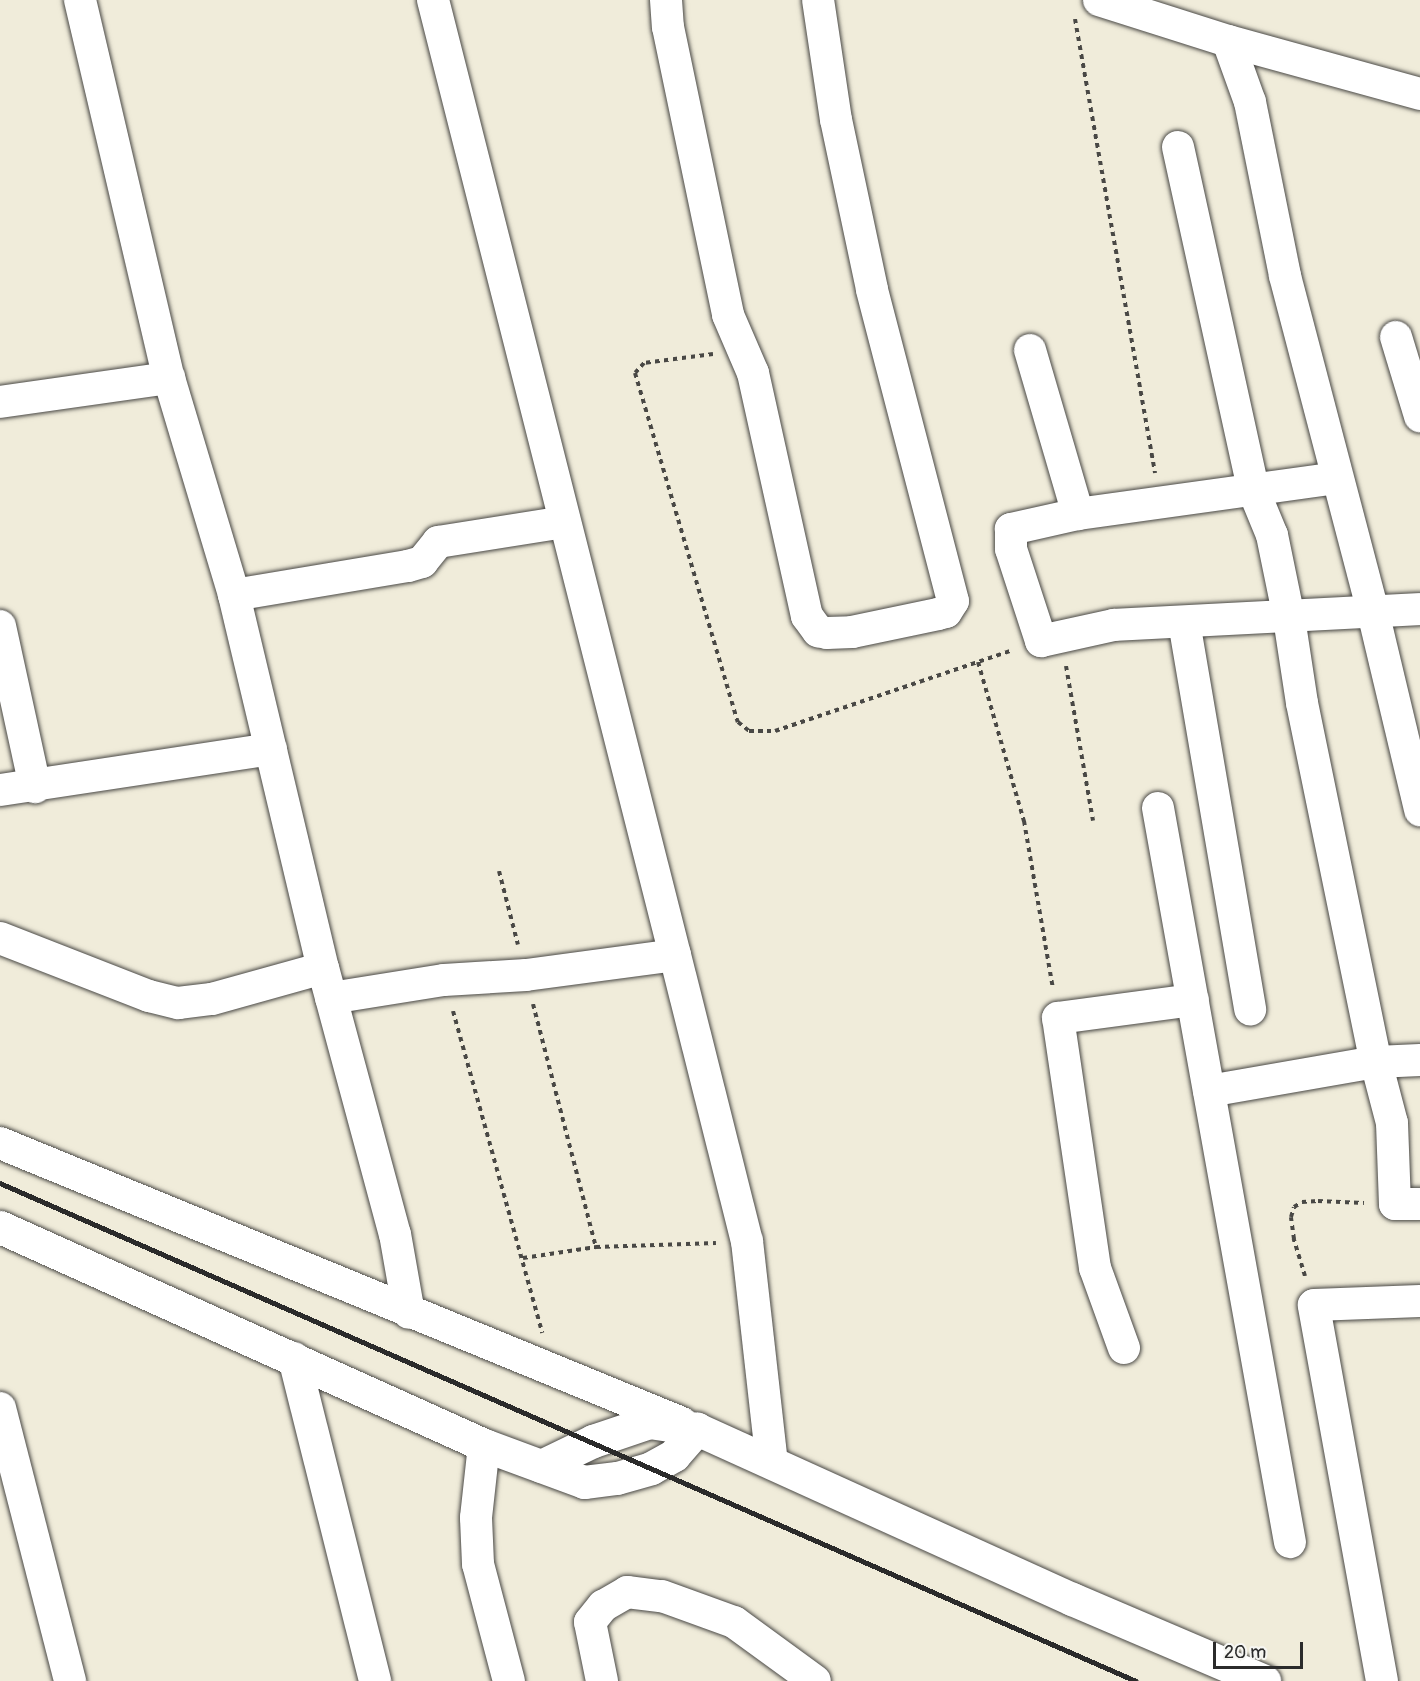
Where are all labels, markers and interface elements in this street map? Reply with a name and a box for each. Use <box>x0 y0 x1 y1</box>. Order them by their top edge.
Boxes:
scale bar <box>1216 1630 1306 1668</box>
text: 20 m <box>1224 1641 1266 1664</box>

